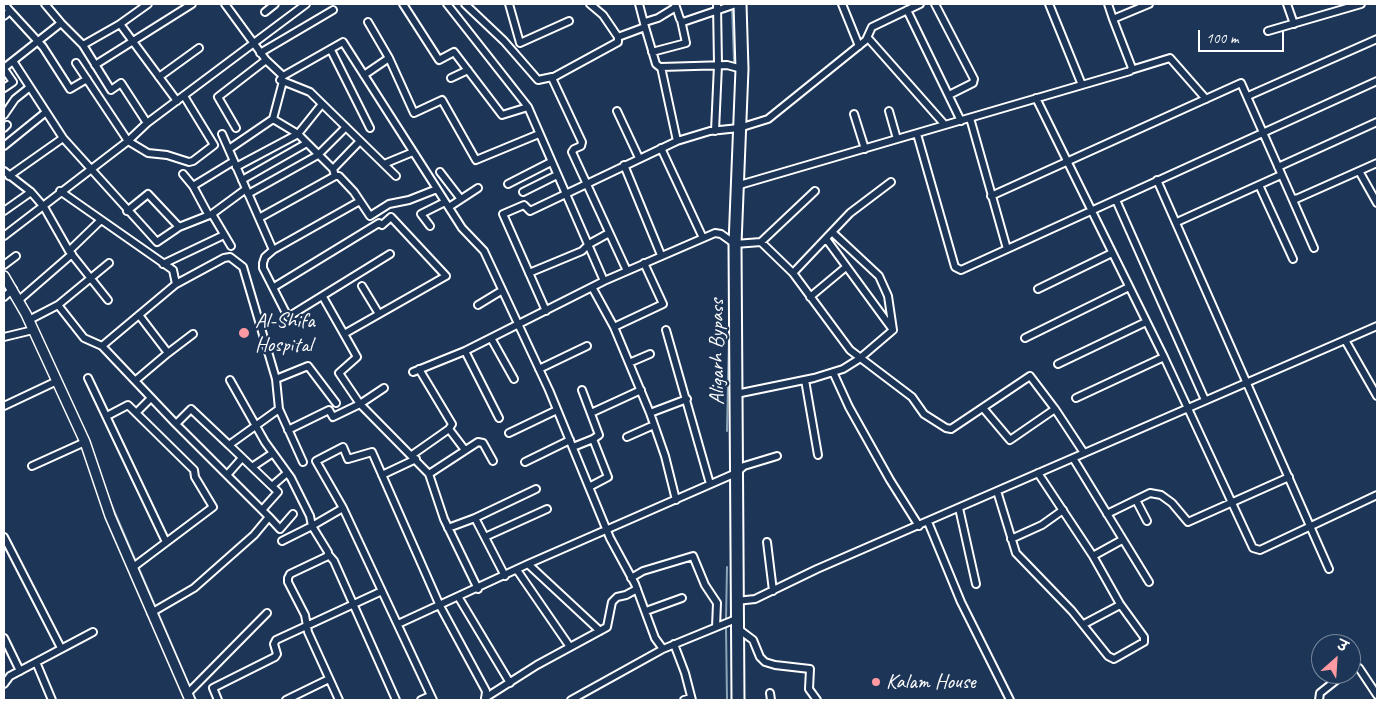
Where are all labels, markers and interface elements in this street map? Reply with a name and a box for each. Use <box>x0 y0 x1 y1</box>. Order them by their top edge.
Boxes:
scale bar <box>1201 20 1287 52</box>
text: 100 m <box>1206 29 1238 48</box>
street label: Aligarh Bypass <box>704 299 730 405</box>
place label: Al-Shifa Hospital <box>255 308 315 358</box>
marker: Al-Shifa Hospital <box>237 326 251 340</box>
north arrow <box>1311 634 1361 684</box>
text: उ <box>1334 636 1350 656</box>
place label: Kalam House <box>886 669 976 695</box>
marker: Kalam House <box>870 676 882 688</box>

